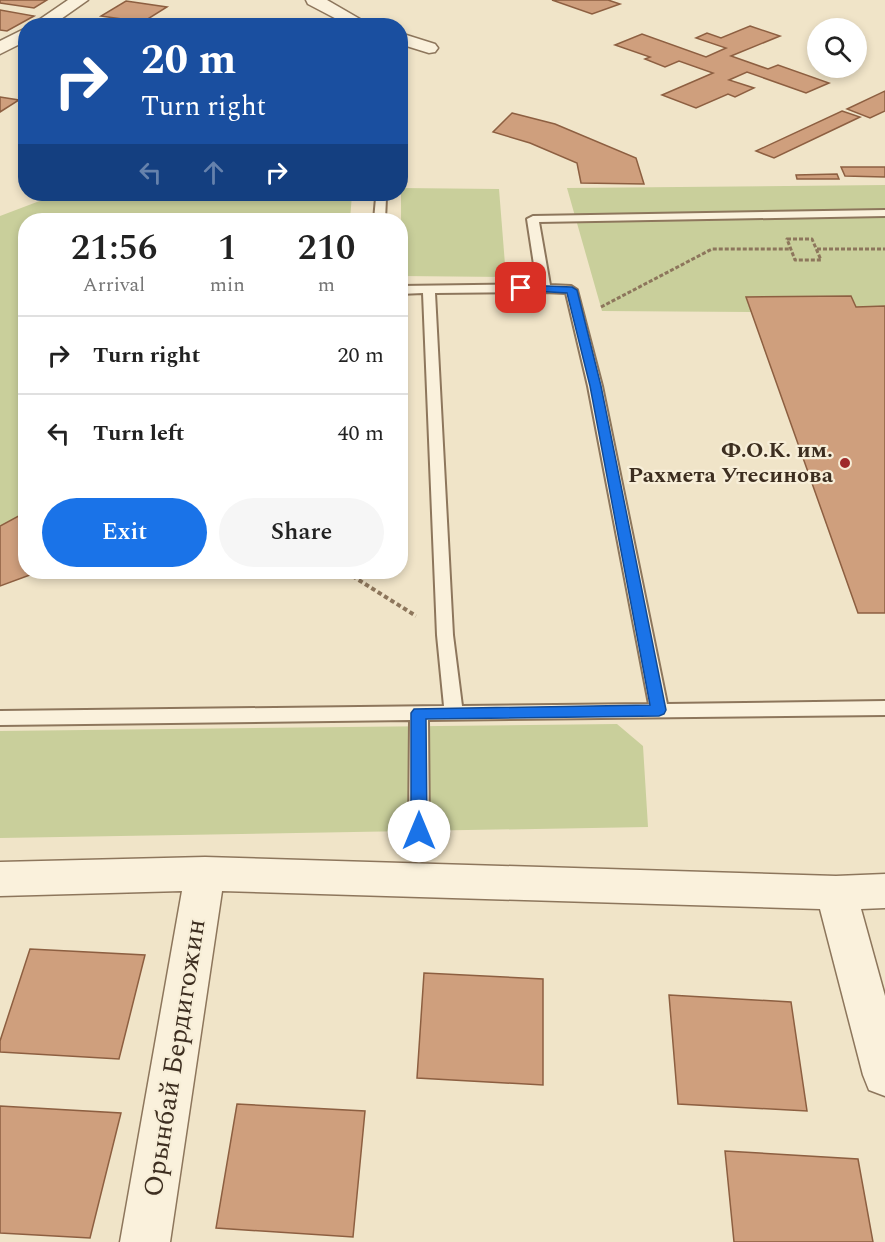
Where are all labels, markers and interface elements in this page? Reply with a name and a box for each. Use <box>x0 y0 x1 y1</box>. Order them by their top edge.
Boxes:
map controls <box>807 18 867 78</box>
button: search <box>807 18 867 78</box>
text: 20 m <box>141 29 236 92</box>
icon: right <box>42 42 120 120</box>
text: Turn right <box>141 86 266 128</box>
icon: left <box>134 156 167 189</box>
icon: ahead <box>197 156 230 189</box>
icon: right <box>260 156 293 189</box>
text: 21:56 <box>71 221 157 276</box>
text: 1 <box>218 221 237 276</box>
text: 210 <box>297 221 355 276</box>
pin <box>495 262 546 313</box>
text: Arrival <box>83 270 145 300</box>
text: min <box>210 270 245 300</box>
text: m <box>318 270 335 300</box>
icon: arrive <box>504 271 537 304</box>
icon: right <box>42 339 75 372</box>
text: Turn right <box>93 339 200 372</box>
text: 20 m <box>338 339 384 372</box>
icon: left <box>42 417 75 450</box>
text: Turn left <box>93 417 185 450</box>
text: 40 m <box>338 417 384 450</box>
place label: Ф.О.К. им. Рахмета Утесинова <box>628 434 834 492</box>
marker: Ф.О.К. им. Рахмета Утесинова <box>838 456 852 470</box>
button: Exit <box>42 498 207 567</box>
button: Share <box>219 498 384 567</box>
position arrow <box>387 799 451 863</box>
street label: Орынбай Бердигожин <box>132 916 218 1200</box>

